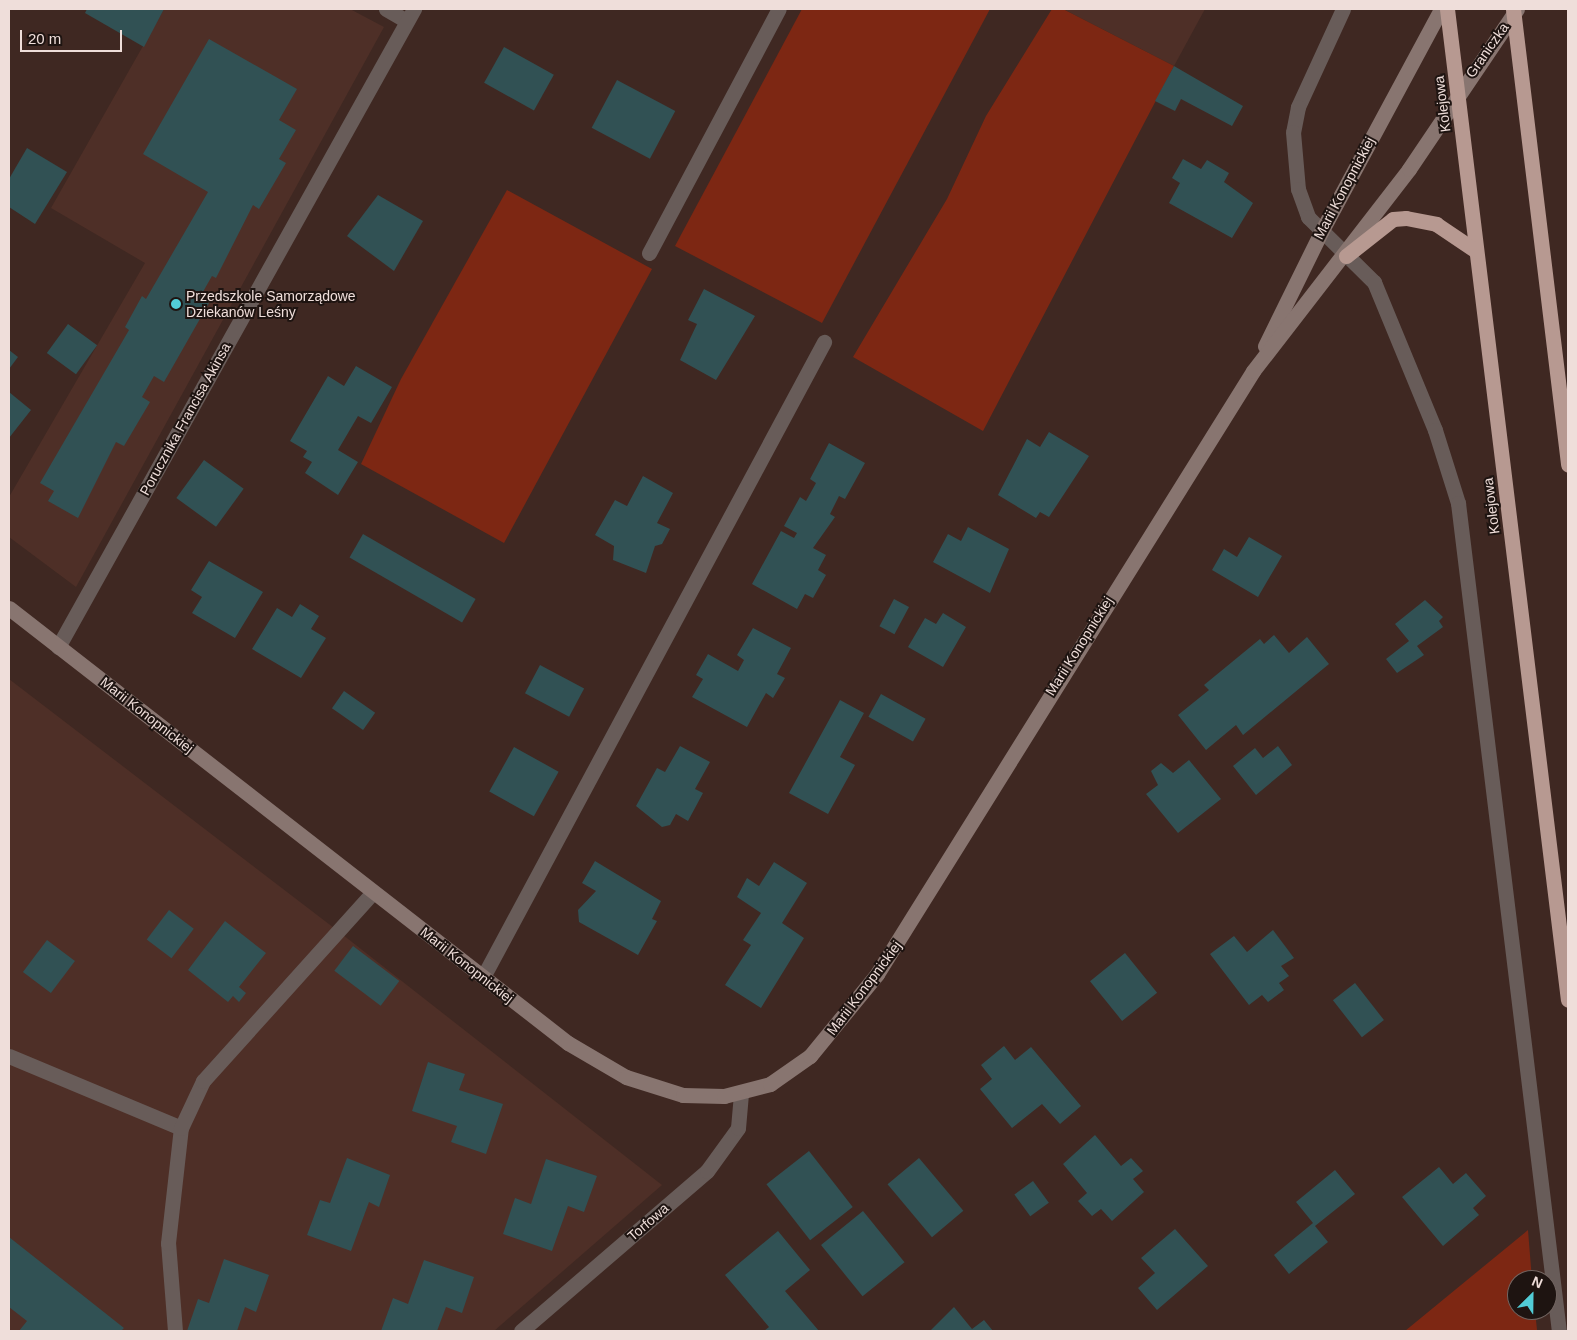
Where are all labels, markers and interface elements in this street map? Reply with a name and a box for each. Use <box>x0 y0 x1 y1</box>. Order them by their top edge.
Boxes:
street label: Graniczka <box>1462 19 1512 81</box>
scale bar <box>22 20 125 52</box>
text: 20 m <box>28 30 61 47</box>
street label: Kolejowa <box>1430 75 1454 133</box>
street label: Marii Konopnickiej <box>1310 134 1378 242</box>
place label: Przedszkole Samorządowe Dziekanów Leśny <box>186 288 356 321</box>
marker: Przedszkole Samorządowe Dziekanów Leśny <box>170 298 182 310</box>
street label: Porucznika Francisa Akinsa <box>136 339 234 499</box>
street label: Kolejowa <box>1479 477 1503 535</box>
street label: Marii Konopnickiej <box>1042 593 1116 699</box>
street label: Marii Konopnickiej <box>97 673 197 757</box>
street label: Marii Konopnickiej <box>417 923 517 1007</box>
street label: Marii Konopnickiej <box>823 938 905 1038</box>
street label: Torfowa <box>624 1200 672 1244</box>
north arrow <box>1507 1270 1557 1320</box>
text: N <box>1530 1273 1545 1291</box>

